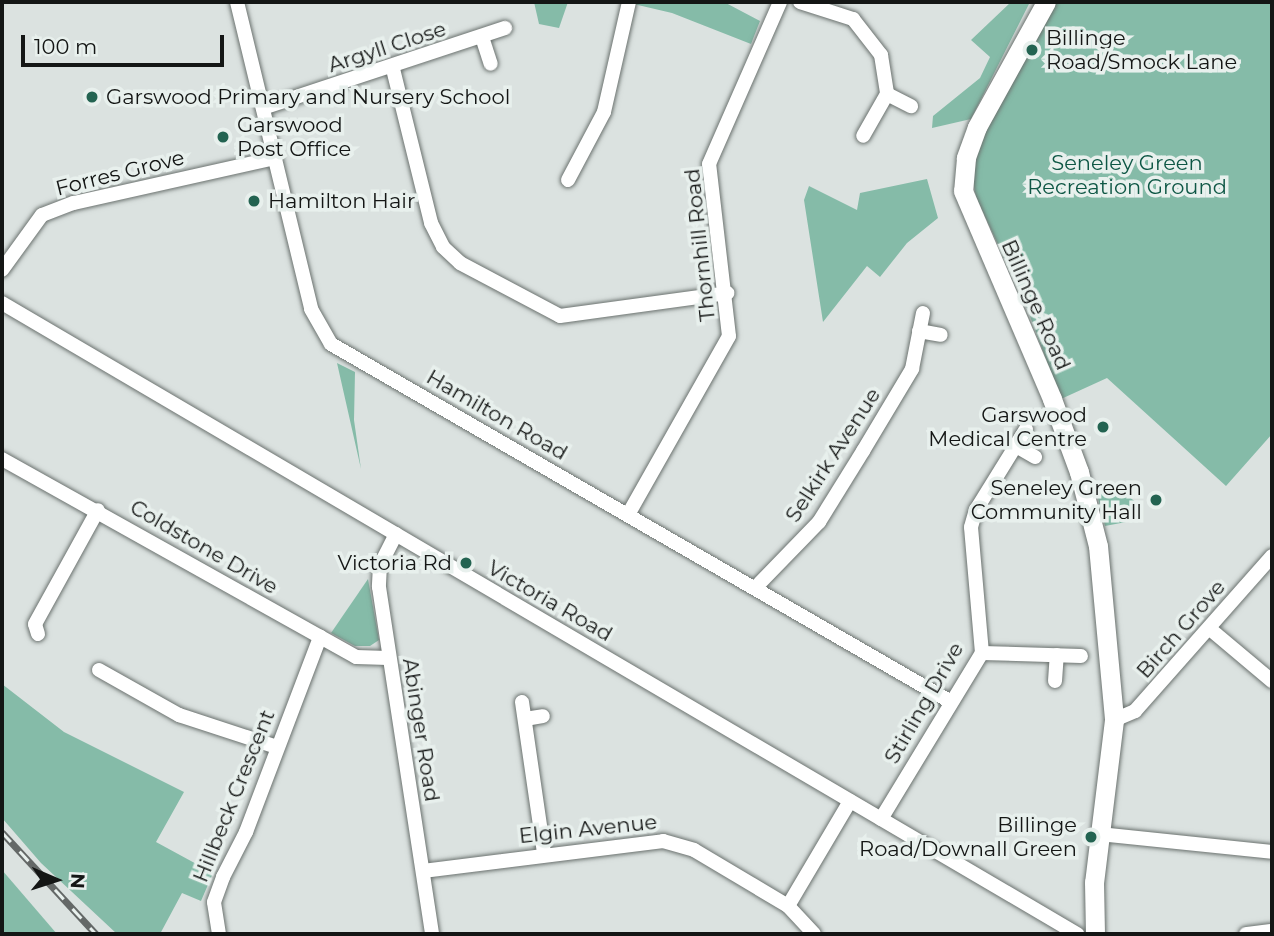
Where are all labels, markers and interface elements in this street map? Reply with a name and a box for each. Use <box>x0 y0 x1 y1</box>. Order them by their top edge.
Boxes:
street label: Argyll Close <box>325 16 449 78</box>
scale bar <box>24 21 228 65</box>
place label: Billinge Road/Smock Lane <box>1046 25 1237 75</box>
text: 100 m <box>34 34 97 59</box>
marker: Billinge Road/Smock Lane <box>1024 42 1040 58</box>
place label: Garswood Primary and Nursery School <box>106 84 510 110</box>
marker: Garswood Primary and Nursery School <box>84 89 100 105</box>
place label: Garswood Post Office <box>237 112 351 162</box>
marker: Garswood Post Office <box>215 129 231 145</box>
street label: Forres Grove <box>53 145 187 201</box>
park label: Seneley Green Recreation Ground <box>1027 150 1227 200</box>
street label: Thornhill Road <box>679 167 721 323</box>
place label: Hamilton Hair <box>268 188 415 214</box>
marker: Hamilton Hair <box>246 193 262 209</box>
street label: Billinge Road <box>996 236 1076 374</box>
street label: Hamilton Road <box>422 364 572 466</box>
street label: Selkirk Avenue <box>780 383 886 527</box>
place label: Garswood Medical Centre <box>928 402 1087 452</box>
marker: Garswood Medical Centre <box>1093 417 1113 437</box>
place label: Seneley Green Community Hall <box>971 475 1142 525</box>
marker: Seneley Green Community Hall <box>1148 492 1164 508</box>
street label: Coldstone Drive <box>126 494 282 600</box>
place label: Victoria Rd <box>338 550 452 576</box>
marker: Victoria Rd <box>458 555 474 571</box>
street label: Victoria Road <box>483 555 617 647</box>
street label: Birch Grove <box>1131 575 1231 683</box>
street label: Stirling Drive <box>879 638 969 768</box>
street label: Abinger Road <box>397 656 445 804</box>
street label: Hillbeck Crescent <box>188 706 280 886</box>
street label: Elgin Avenue <box>518 809 658 849</box>
place label: Billinge Road/Downall Green <box>859 812 1077 862</box>
marker: Billinge Road/Downall Green <box>1083 829 1099 845</box>
north arrow <box>21 845 91 915</box>
text: N <box>66 873 89 889</box>

